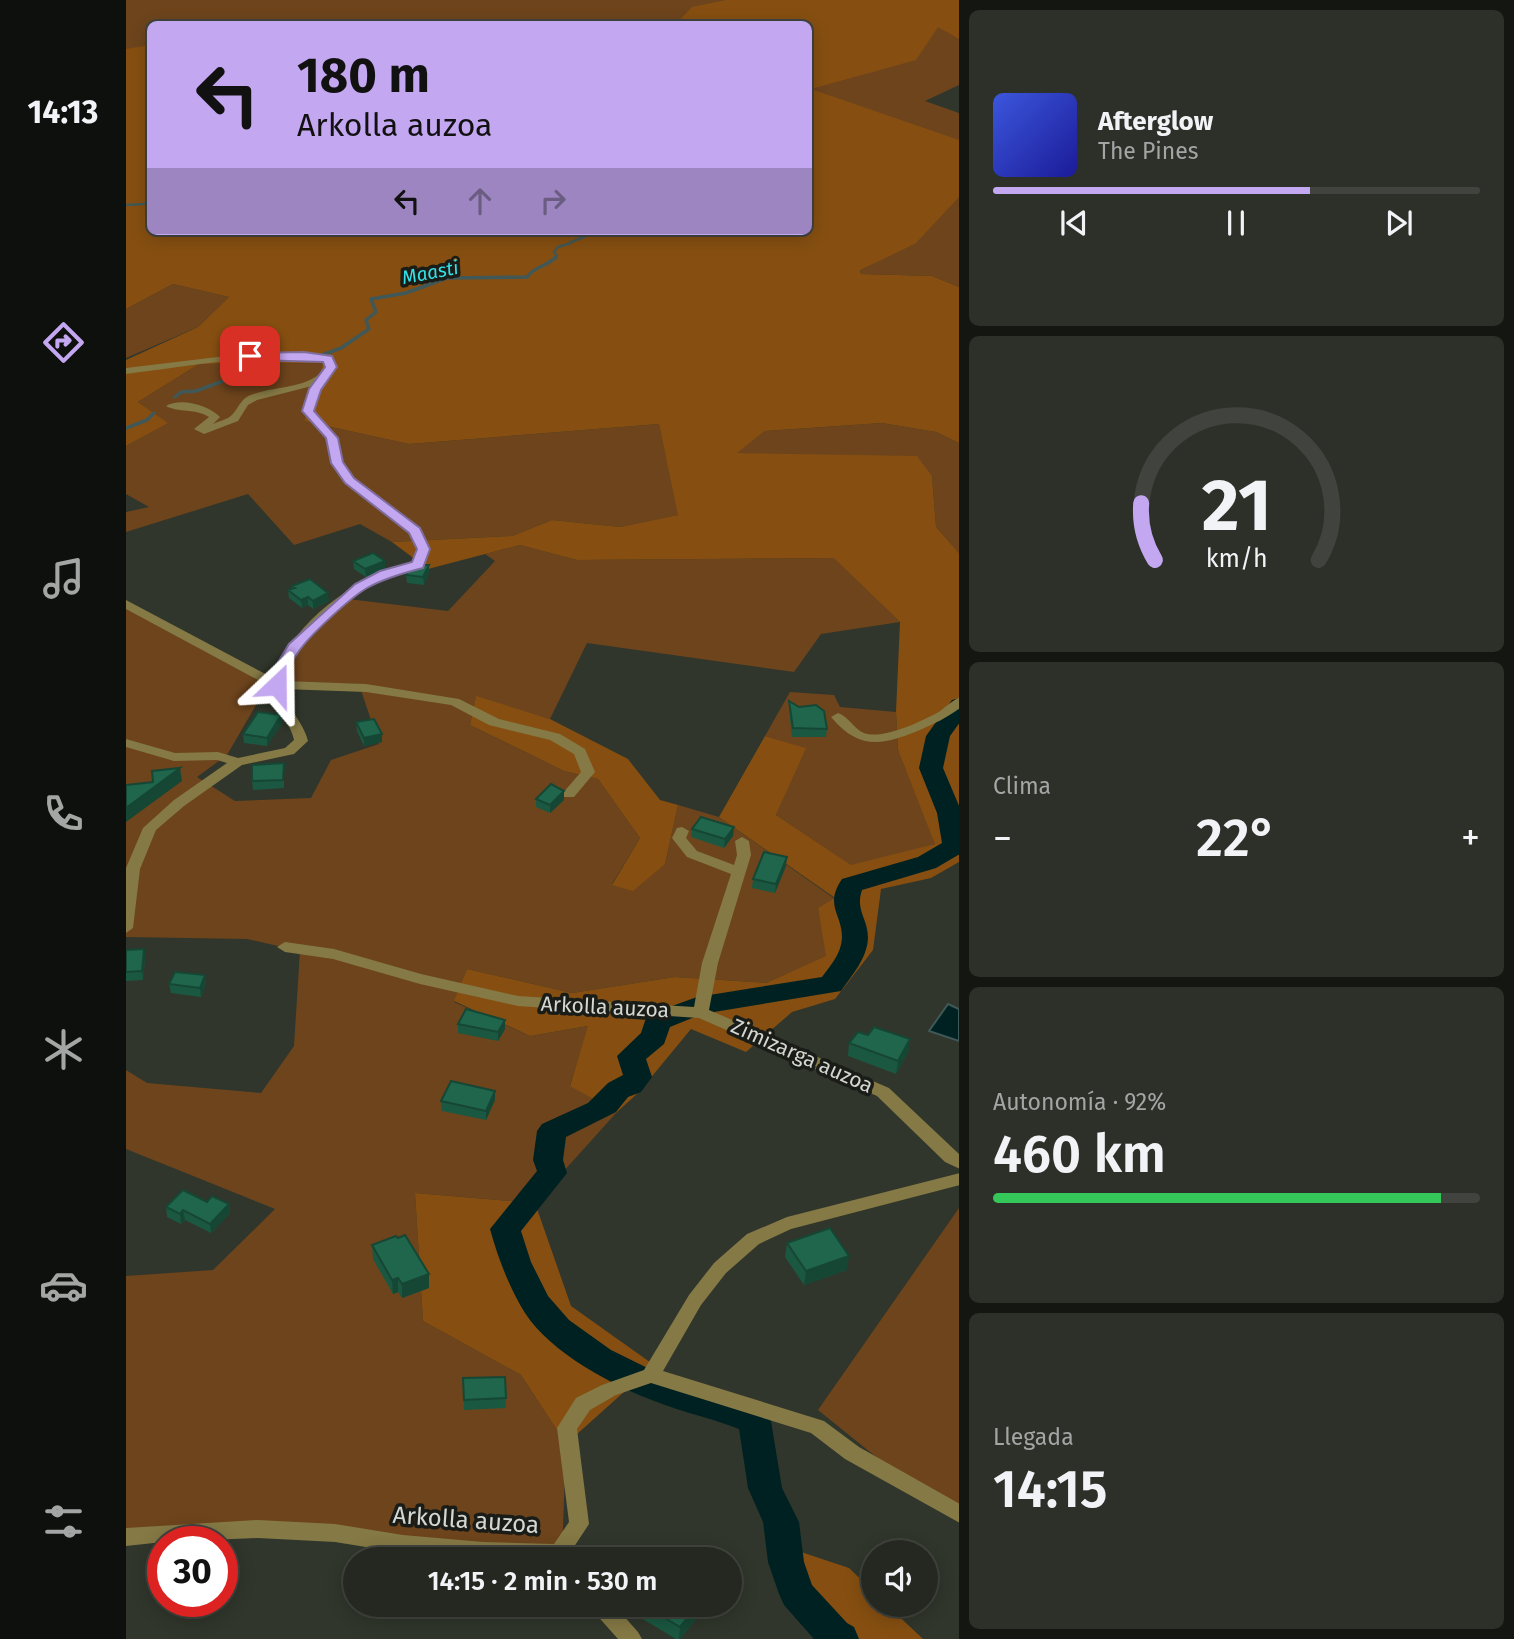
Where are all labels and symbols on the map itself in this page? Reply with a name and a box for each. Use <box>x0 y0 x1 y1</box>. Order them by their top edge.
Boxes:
water label: Maasti <box>400 256 461 289</box>
pin <box>220 326 280 386</box>
position arrow <box>240 648 314 722</box>
street label: Arkolla auzoa <box>540 991 670 1023</box>
street label: Zimizarga auzoa <box>727 1013 877 1099</box>
street label: Arkolla auzoa <box>392 1501 540 1539</box>
speed limit sign: 30 <box>147 1526 238 1617</box>

